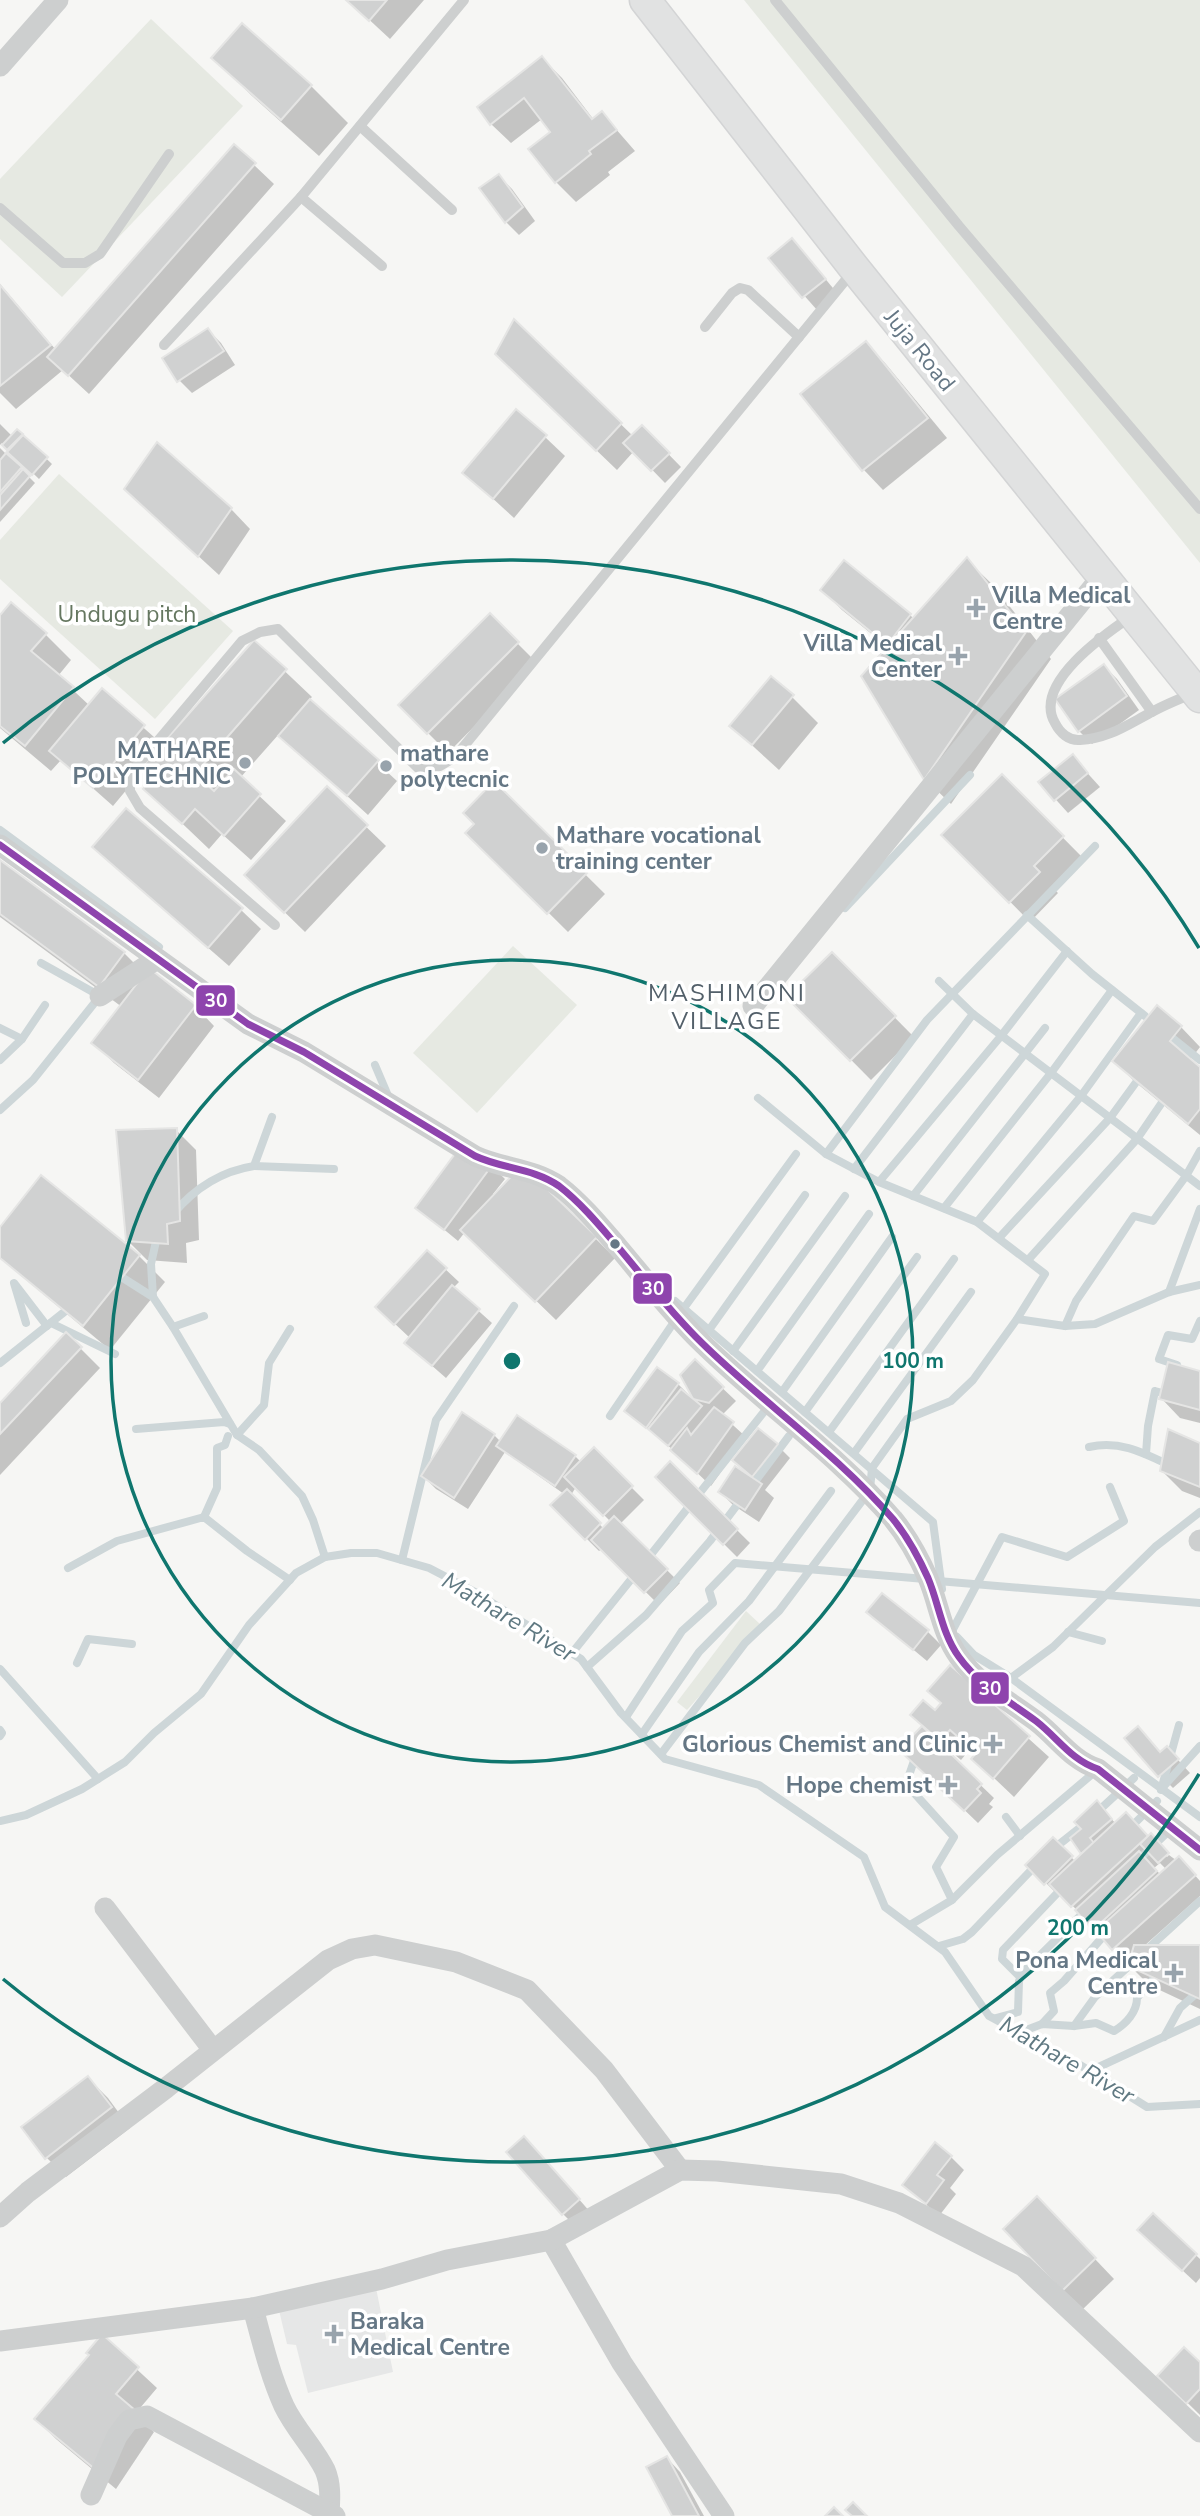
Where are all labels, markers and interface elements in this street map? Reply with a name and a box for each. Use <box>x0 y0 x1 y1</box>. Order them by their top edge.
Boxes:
street label: Juja Road <box>876 302 962 398</box>
place label: Villa Medical Centre <box>991 580 1131 637</box>
marker: Villa Medical Centre <box>966 598 986 618</box>
park label: Undugu pitch <box>58 599 196 630</box>
place label: Villa Medical Center <box>802 628 943 685</box>
marker: Villa Medical Center <box>948 646 968 666</box>
place label: MATHARE POLYTECHNIC <box>73 735 231 792</box>
place label: mathare polytecnic <box>400 738 509 795</box>
marker: MATHARE POLYTECHNIC <box>237 755 253 771</box>
marker: mathare polytecnic <box>378 758 394 774</box>
place label: Mathare vocational training center <box>556 820 761 877</box>
marker: Mathare vocational training center <box>534 840 550 856</box>
district label: MASHIMONI VILLAGE <box>648 977 806 1037</box>
line badge: 30 <box>195 984 236 1017</box>
text: 30 <box>205 988 227 1014</box>
unlabelled marker <box>608 1237 622 1251</box>
line badge: 30 <box>632 1272 673 1305</box>
text: 30 <box>642 1276 664 1302</box>
text: 100 m <box>882 1347 944 1375</box>
centre of rings <box>500 1349 524 1373</box>
water label: Mathare River <box>436 1565 583 1670</box>
line badge: 30 <box>970 1671 1010 1705</box>
text: 30 <box>979 1676 1001 1702</box>
place label: Glorious Chemist and Clinic <box>682 1729 977 1760</box>
marker: Glorious Chemist and Clinic <box>983 1734 1003 1754</box>
place label: Hope chemist <box>786 1770 932 1801</box>
marker: Hope chemist <box>938 1775 958 1795</box>
text: 200 m <box>1047 1914 1109 1942</box>
place label: Pona Medical Centre <box>1015 1945 1159 2002</box>
marker: Pona Medical Centre <box>1164 1963 1184 1983</box>
water label: Mathare River <box>994 2009 1141 2112</box>
place label: Baraka Medical Centre <box>350 2306 510 2363</box>
marker: Baraka Medical Centre <box>324 2324 344 2344</box>

